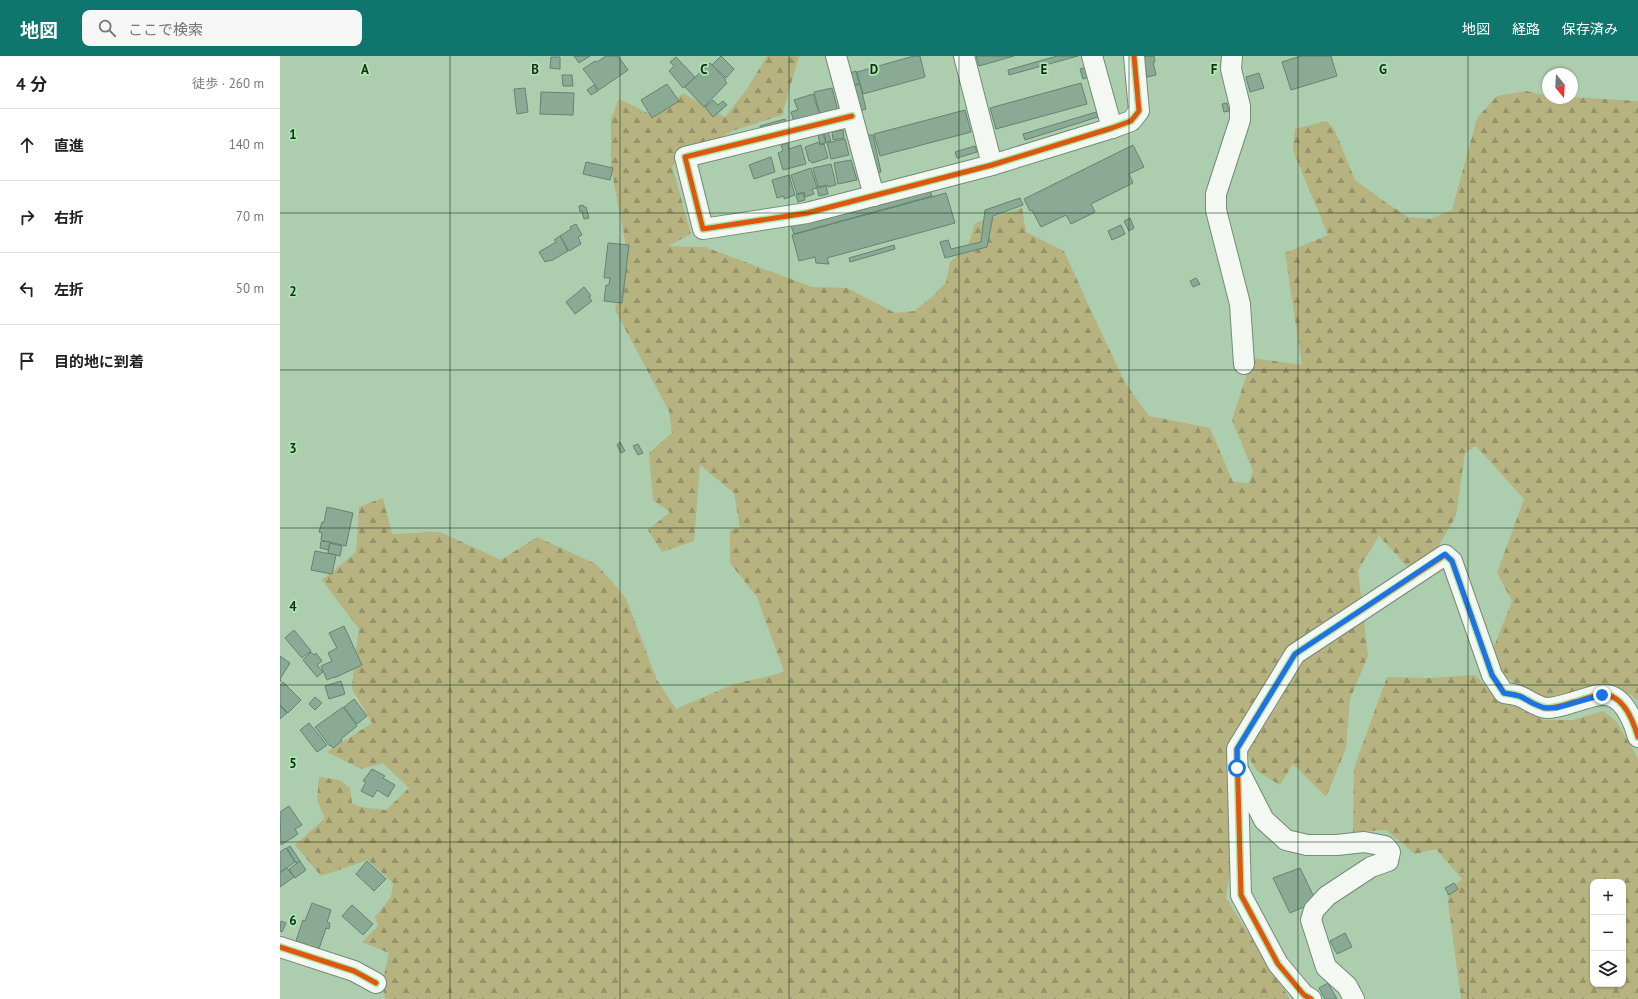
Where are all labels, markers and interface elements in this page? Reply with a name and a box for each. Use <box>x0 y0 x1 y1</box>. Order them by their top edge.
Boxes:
search box <box>82 10 362 46</box>
icon: search <box>96 17 118 39</box>
text: 地図 <box>20 18 58 42</box>
text: ここで検索 <box>128 20 203 39</box>
text: 地図 <box>1462 20 1490 38</box>
text: 経路 <box>1512 20 1540 38</box>
text: 保存済み <box>1562 20 1618 38</box>
text: A <box>361 61 369 78</box>
text: B <box>531 61 539 78</box>
text: C <box>700 61 708 78</box>
text: D <box>870 61 878 78</box>
text: E <box>1041 61 1048 78</box>
text: F <box>1211 61 1218 78</box>
text: G <box>1379 61 1387 78</box>
north arrow <box>1542 68 1578 104</box>
text: 4 分 <box>16 73 47 95</box>
text: 徒歩 · 260 m <box>192 75 264 92</box>
text: 1 <box>289 126 297 143</box>
icon: ahead <box>16 134 38 156</box>
text: 直進 <box>54 136 84 155</box>
text: 140 m <box>229 136 264 153</box>
icon: right <box>16 206 38 228</box>
text: 右折 <box>54 208 84 227</box>
text: 70 m <box>236 208 264 225</box>
icon: left <box>16 278 38 300</box>
text: 左折 <box>54 280 84 299</box>
text: 50 m <box>236 280 264 297</box>
text: 2 <box>289 283 297 300</box>
icon: arrive <box>16 350 38 372</box>
text: 目的地に到着 <box>54 352 144 371</box>
text: 3 <box>289 440 297 457</box>
text: 4 <box>289 598 297 615</box>
route end <box>1593 686 1611 704</box>
text: 5 <box>289 755 297 772</box>
route start <box>1228 759 1246 777</box>
map controls <box>1590 879 1626 987</box>
button: + <box>1590 879 1626 915</box>
text: 6 <box>289 912 297 929</box>
button: − <box>1590 915 1626 951</box>
button: layers <box>1590 951 1626 987</box>

